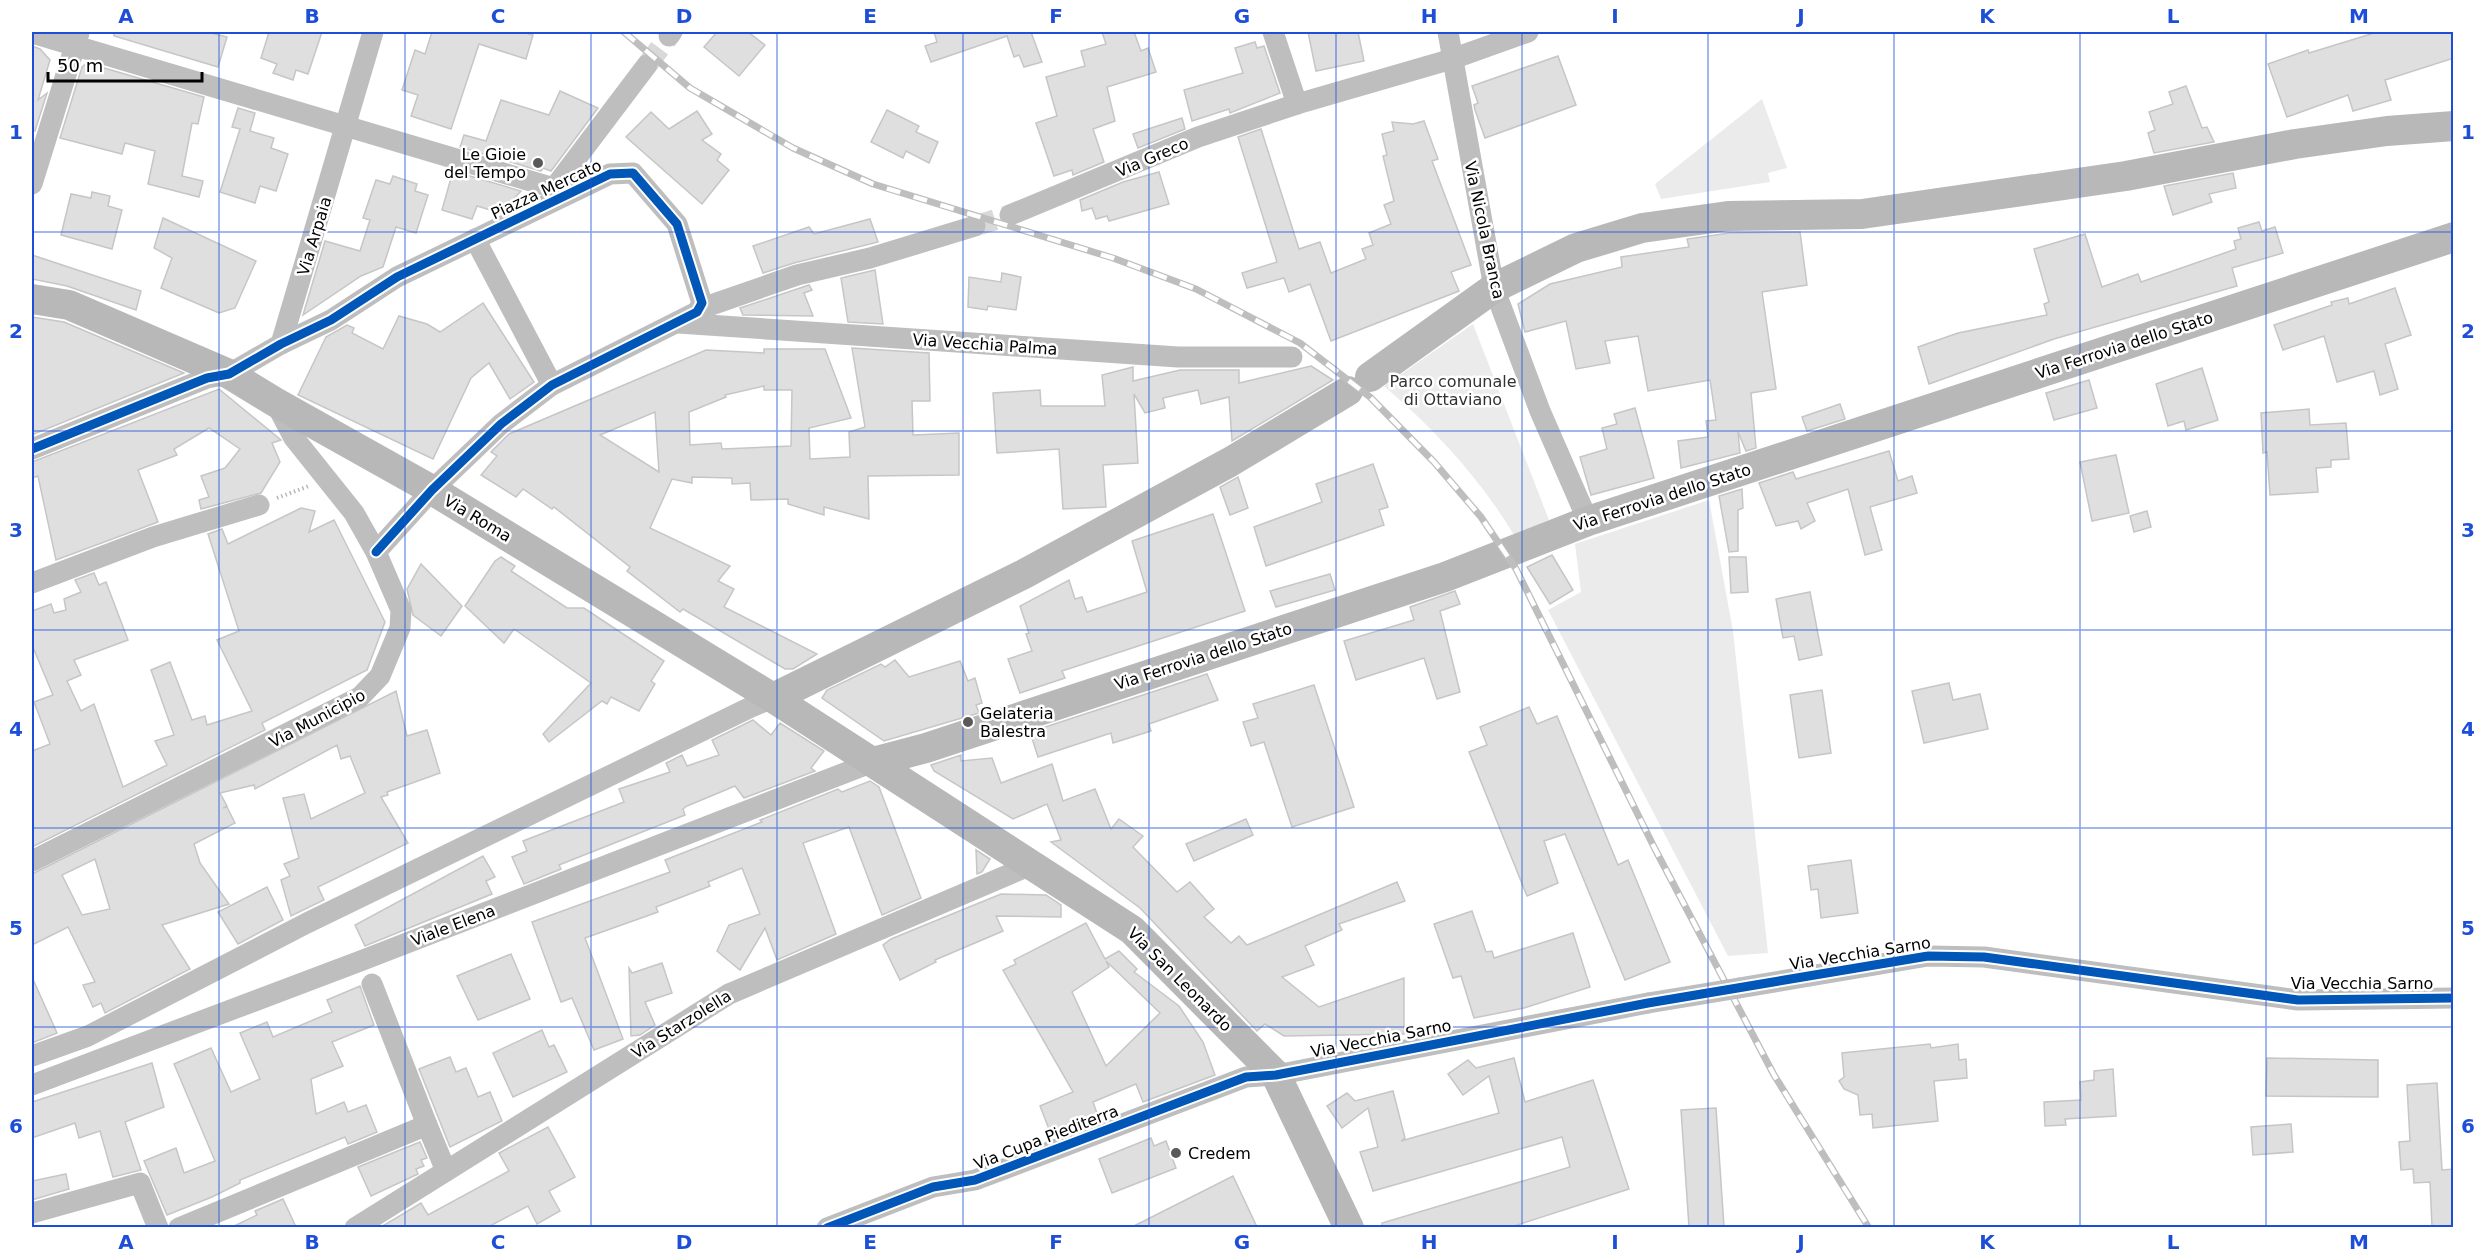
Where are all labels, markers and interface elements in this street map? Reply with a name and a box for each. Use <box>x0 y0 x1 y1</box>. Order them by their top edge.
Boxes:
text: A <box>118 4 134 28</box>
text: B <box>304 4 320 28</box>
text: C <box>491 4 505 28</box>
text: D <box>676 4 692 28</box>
text: E <box>863 4 877 28</box>
text: F <box>1049 4 1063 28</box>
text: G <box>1234 4 1250 28</box>
text: H <box>1421 4 1437 28</box>
text: I <box>1611 4 1619 28</box>
text: J <box>1795 4 1805 28</box>
text: K <box>1979 4 1996 28</box>
text: L <box>2167 4 2180 28</box>
text: M <box>2349 4 2369 28</box>
scale bar <box>48 45 202 83</box>
text: 50 m <box>57 55 103 76</box>
text: 1 <box>9 120 23 144</box>
text: 1 <box>2461 120 2475 144</box>
street label: Via Greco <box>1113 134 1191 181</box>
place label: Le Gioie del Tempo <box>444 145 526 182</box>
street label: Piazza Mercato <box>488 156 605 223</box>
marker: Le Gioie del Tempo <box>531 156 545 170</box>
street label: Via Nicola Branca <box>1461 159 1508 301</box>
street label: Via Arpaia <box>293 194 336 278</box>
street label: Via Ferrovia dello Stato <box>2033 308 2215 383</box>
text: 2 <box>9 319 23 343</box>
text: 2 <box>2461 319 2475 343</box>
street label: Via Vecchia Palma <box>912 330 1058 359</box>
park label: Parco comunale di Ottaviano <box>1389 372 1517 409</box>
street label: Via Ferrovia dello Stato <box>1571 460 1753 535</box>
street label: Via Roma <box>440 491 515 546</box>
text: 3 <box>9 518 23 542</box>
text: 3 <box>2461 518 2475 542</box>
street label: Via Ferrovia dello Stato <box>1112 619 1294 694</box>
street label: Via Municipio <box>266 685 369 752</box>
place label: Gelateria Balestra <box>980 704 1053 741</box>
marker: Gelateria Balestra <box>961 715 975 729</box>
text: 4 <box>9 717 23 741</box>
text: 4 <box>2461 717 2475 741</box>
street label: Viale Elena <box>408 901 498 950</box>
text: 5 <box>9 916 23 940</box>
text: 5 <box>2461 916 2475 940</box>
street label: Via San Leonardo <box>1124 923 1236 1035</box>
street label: Via Vecchia Sarno <box>1788 933 1932 974</box>
street label: Via Vecchia Sarno <box>2291 974 2433 993</box>
street label: Via Starzolella <box>628 986 735 1063</box>
street label: Via Vecchia Sarno <box>1309 1016 1453 1061</box>
street label: Via Cupa Piediterra <box>971 1101 1121 1174</box>
text: 6 <box>9 1114 23 1138</box>
text: 6 <box>2461 1114 2475 1138</box>
place label: Credem <box>1188 1144 1251 1163</box>
marker: Credem <box>1169 1146 1183 1160</box>
text: A <box>118 1230 134 1254</box>
text: B <box>304 1230 320 1254</box>
text: C <box>491 1230 505 1254</box>
text: D <box>676 1230 692 1254</box>
text: E <box>863 1230 877 1254</box>
text: F <box>1049 1230 1063 1254</box>
text: G <box>1234 1230 1250 1254</box>
text: H <box>1421 1230 1437 1254</box>
text: I <box>1611 1230 1619 1254</box>
text: J <box>1795 1230 1805 1254</box>
text: K <box>1979 1230 1996 1254</box>
text: L <box>2167 1230 2180 1254</box>
text: M <box>2349 1230 2369 1254</box>

